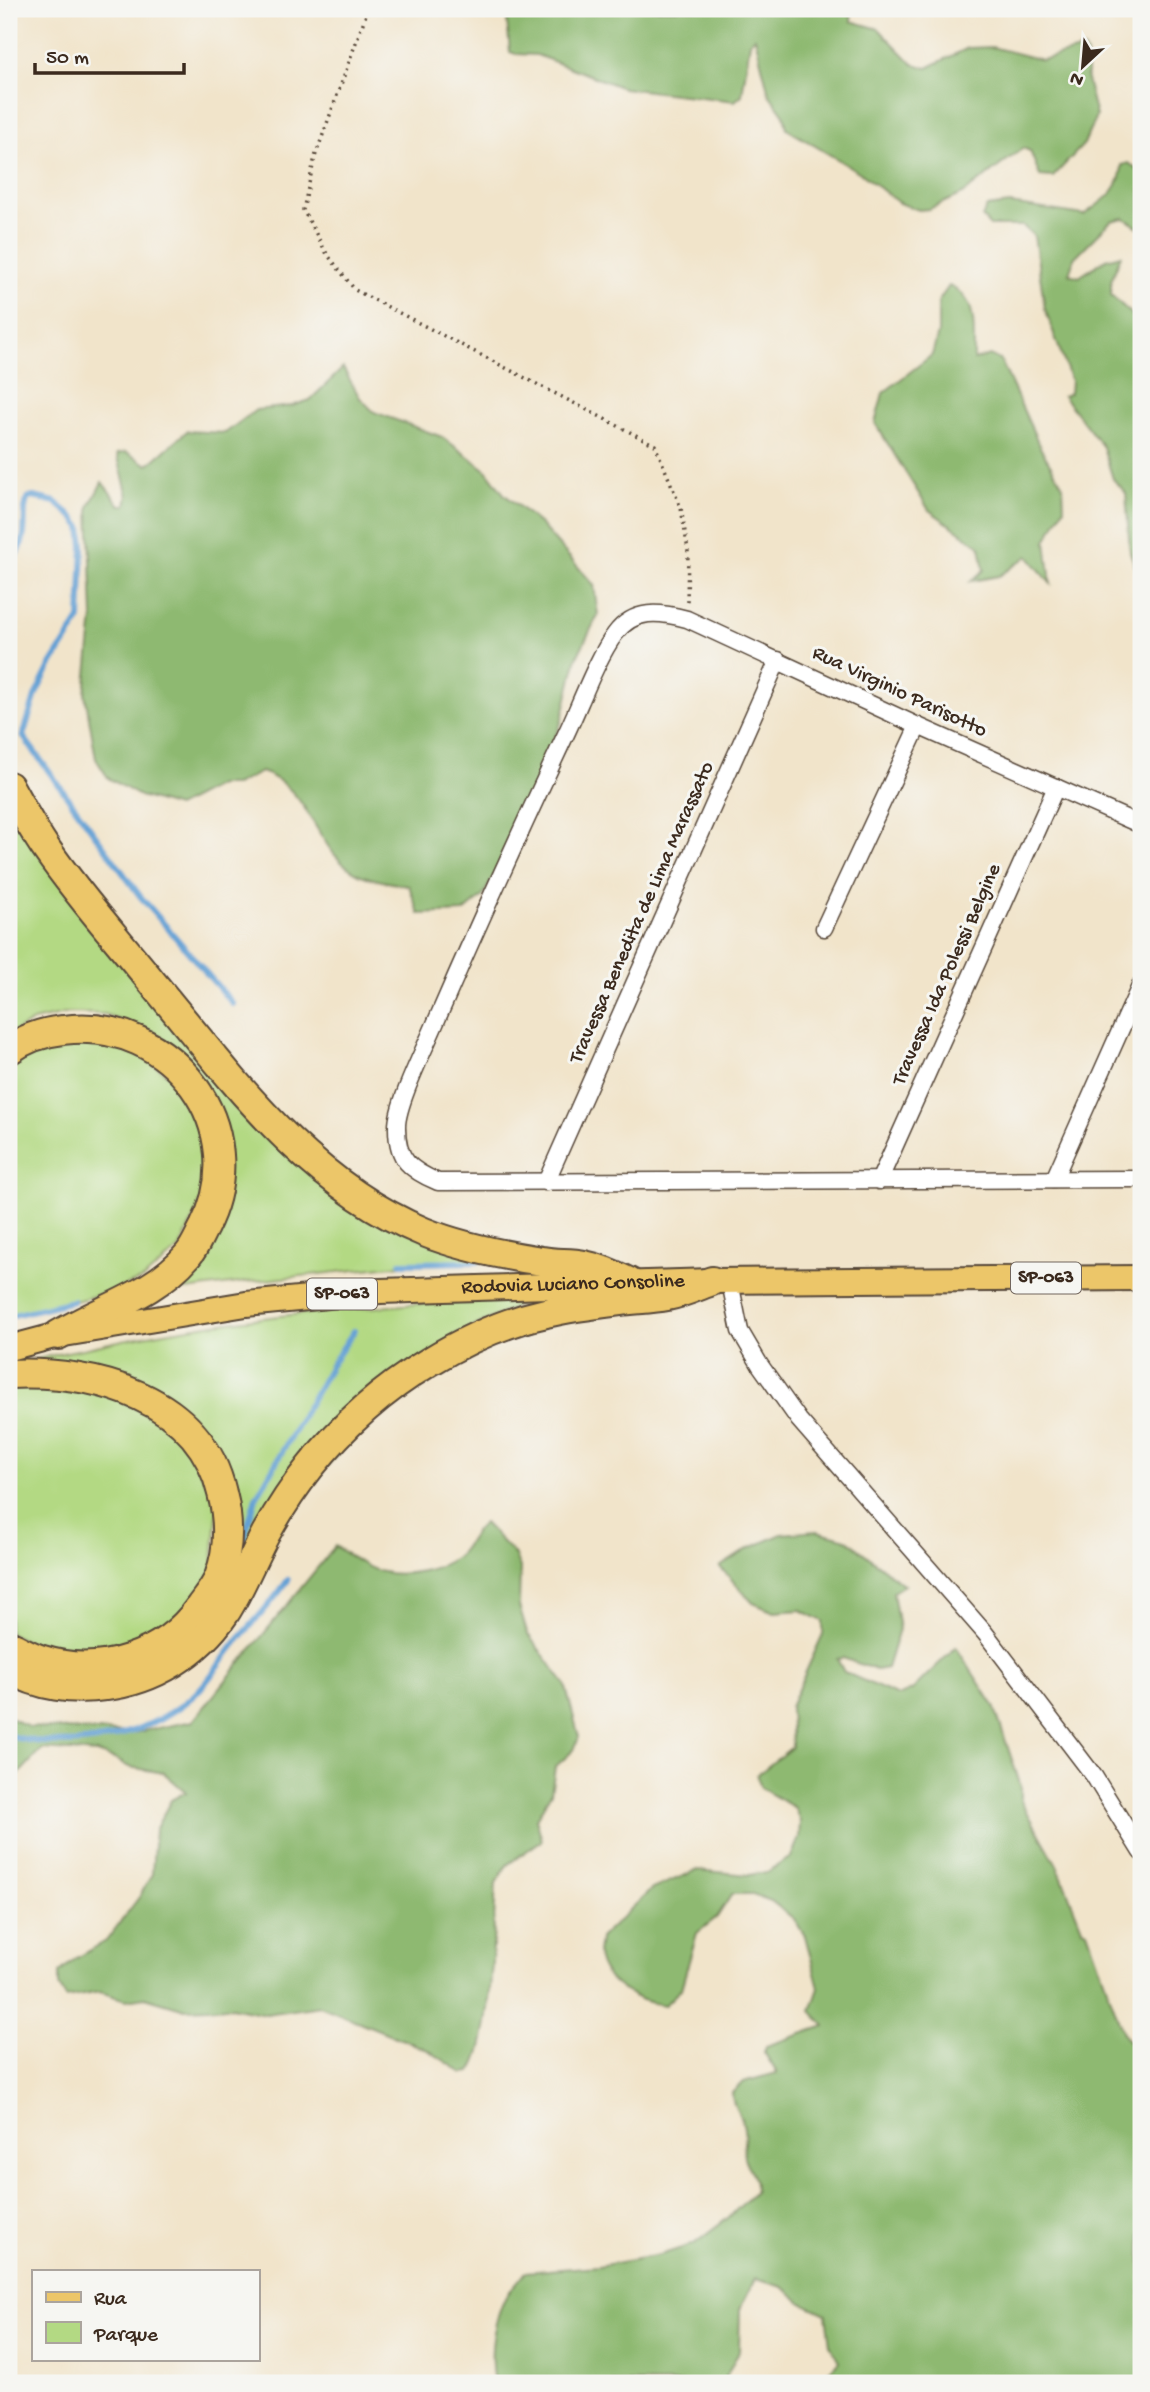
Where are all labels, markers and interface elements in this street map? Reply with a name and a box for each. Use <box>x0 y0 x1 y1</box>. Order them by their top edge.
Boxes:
scale bar <box>35 32 184 76</box>
north arrow <box>1048 32 1118 102</box>
text: 50 m <box>46 47 89 72</box>
text: N <box>1066 65 1088 91</box>
street label: Rua Virginio Parisotto <box>808 642 990 745</box>
street label: Travessa Benedita de Lima Marassato <box>565 758 721 1069</box>
street label: Travessa Ida Polessi Belgine <box>887 859 1009 1091</box>
road number: SP-063 <box>1011 1262 1081 1294</box>
street label: Rodovia Luciano Consoline <box>461 1269 686 1301</box>
road number: SP-063 <box>307 1278 377 1310</box>
legend <box>32 2270 259 2360</box>
text: Rua <box>94 2288 128 2313</box>
text: Parque <box>93 2324 159 2349</box>

